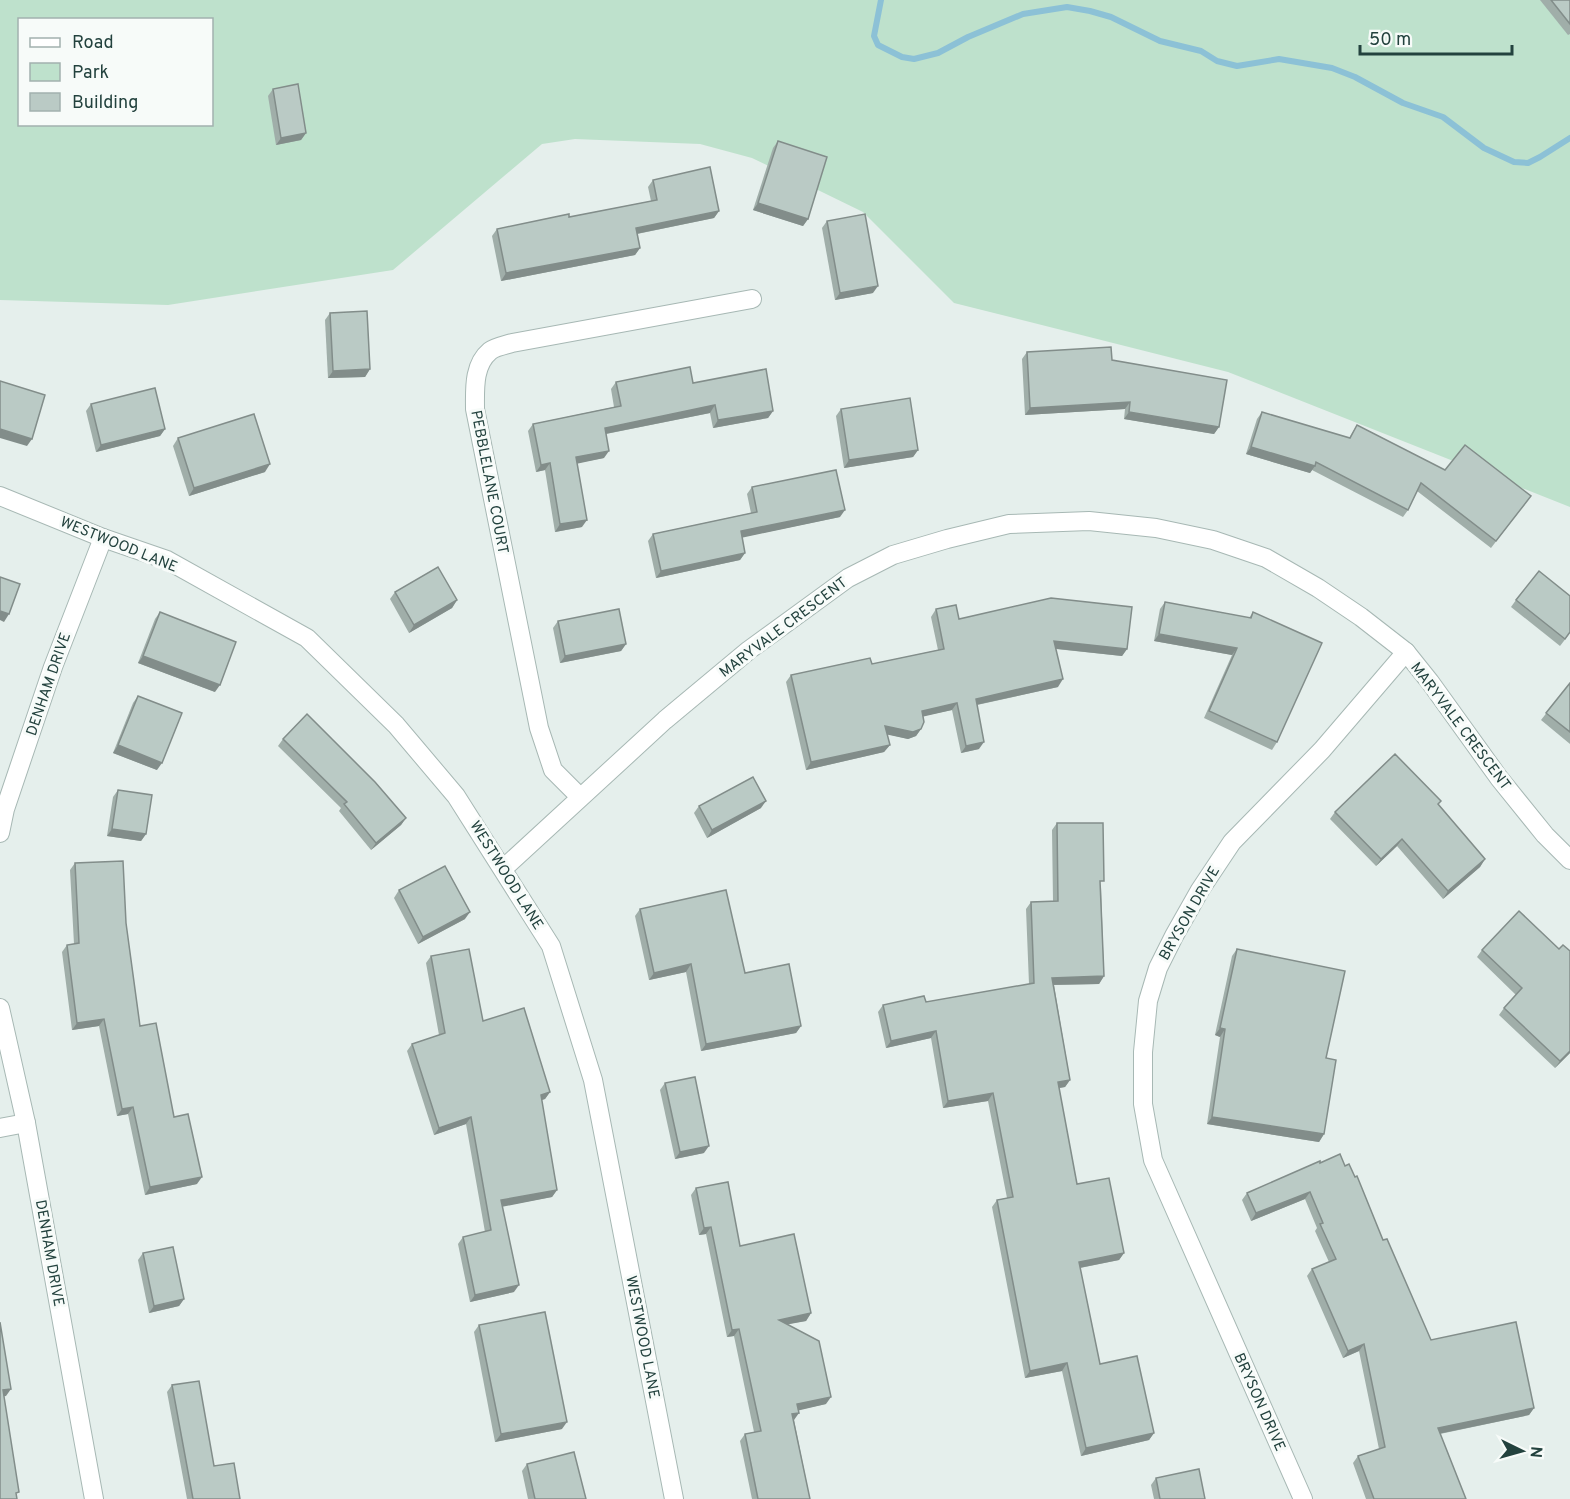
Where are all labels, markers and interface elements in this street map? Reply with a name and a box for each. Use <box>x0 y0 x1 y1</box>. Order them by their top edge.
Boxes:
legend <box>18 18 213 126</box>
scale bar <box>1360 18 1512 56</box>
text: 50 m <box>1369 29 1411 52</box>
text: Road <box>72 32 114 55</box>
text: Park <box>72 62 109 85</box>
text: Building <box>72 92 138 115</box>
street label: PEBBLELANE COURT <box>465 409 512 556</box>
street label: WESTWOOD LANE <box>57 513 180 578</box>
street label: MARYVALE CRESCENT <box>716 574 852 683</box>
street label: DENHAM DRIVE <box>23 630 76 739</box>
street label: MARYVALE CRESCENT <box>1405 659 1514 795</box>
street label: WESTWOOD LANE <box>465 818 547 934</box>
street label: BRYSON DRIVE <box>1156 863 1225 964</box>
street label: DENHAM DRIVE <box>30 1198 67 1308</box>
street label: WESTWOOD LANE <box>620 1274 663 1400</box>
street label: BRYSON DRIVE <box>1228 1351 1289 1455</box>
north arrow <box>1492 1421 1552 1481</box>
text: N <box>1524 1446 1545 1459</box>

